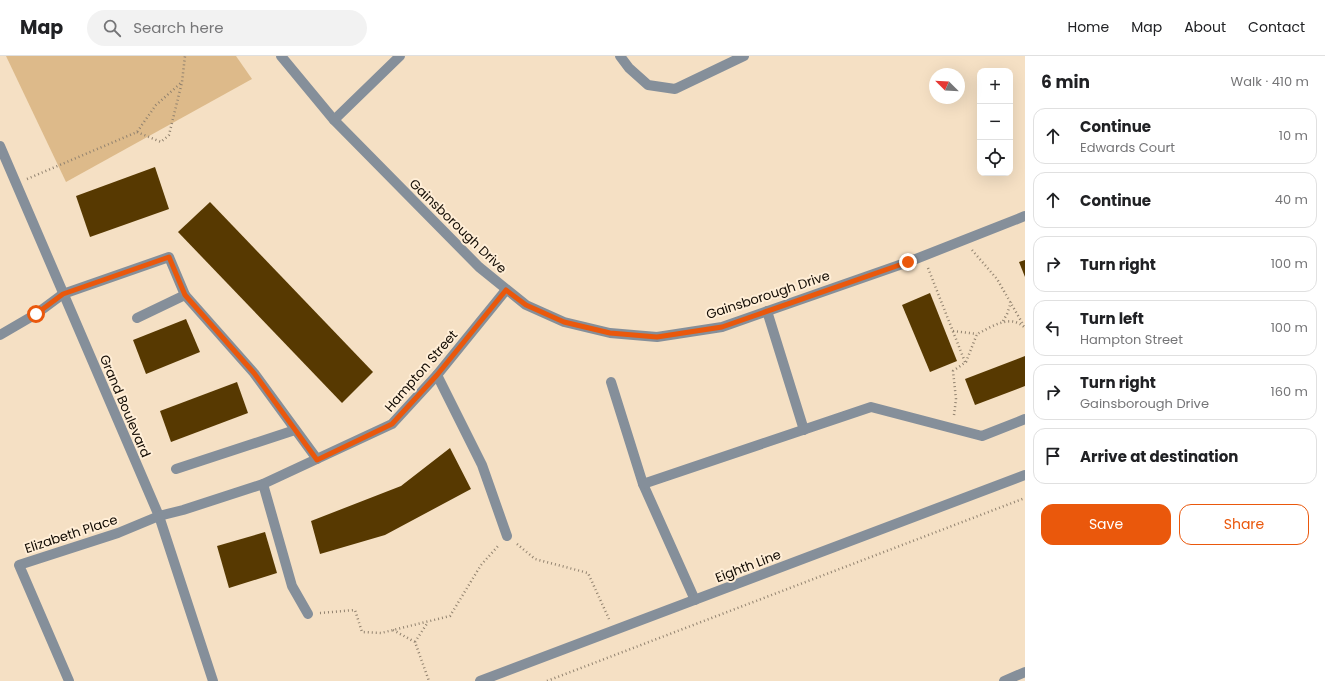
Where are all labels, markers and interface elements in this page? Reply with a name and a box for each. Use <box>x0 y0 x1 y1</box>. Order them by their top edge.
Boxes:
search box <box>87 10 367 46</box>
text: Map <box>20 14 63 41</box>
icon: search <box>101 17 123 39</box>
text: Search here <box>133 17 224 38</box>
text: Home <box>1067 17 1109 37</box>
text: Map <box>1131 17 1162 37</box>
text: About <box>1184 17 1226 37</box>
text: Contact <box>1248 17 1305 37</box>
north arrow <box>929 68 965 104</box>
map controls <box>977 68 1013 176</box>
button: + <box>977 68 1013 104</box>
text: 6 min <box>1041 70 1090 94</box>
text: Walk · 410 m <box>1231 72 1309 91</box>
button: − <box>977 104 1013 140</box>
text: Continue <box>1080 116 1151 137</box>
icon: ahead <box>1042 125 1064 147</box>
text: 10 m <box>1279 126 1308 145</box>
text: Edwards Court <box>1080 138 1175 157</box>
button: locate <box>977 140 1013 176</box>
street label: Gainsborough Drive <box>405 174 511 278</box>
icon: ahead <box>1042 189 1064 211</box>
text: Continue <box>1080 190 1151 211</box>
text: 40 m <box>1275 190 1308 209</box>
route end <box>899 253 917 271</box>
icon: right <box>1042 253 1064 275</box>
text: Turn right <box>1080 254 1156 275</box>
text: 100 m <box>1271 254 1308 273</box>
street label: Gainsborough Drive <box>704 266 832 324</box>
route start <box>27 305 45 323</box>
text: Turn left <box>1080 308 1144 329</box>
icon: left <box>1042 317 1064 339</box>
text: 100 m <box>1271 318 1308 337</box>
street label: Hampton Street <box>380 326 462 416</box>
text: Hampton Street <box>1080 330 1183 349</box>
street label: Grand Boulevard <box>95 352 155 460</box>
text: Turn right <box>1080 372 1156 393</box>
icon: right <box>1042 381 1064 403</box>
text: 160 m <box>1271 382 1308 401</box>
text: Gainsborough Drive <box>1080 394 1209 413</box>
icon: arrive <box>1042 445 1064 467</box>
text: Arrive at destination <box>1080 446 1238 467</box>
button: Save <box>1041 504 1171 545</box>
button: Share <box>1179 504 1309 545</box>
street label: Elizabeth Place <box>22 510 120 558</box>
street label: Eighth Line <box>713 545 783 587</box>

